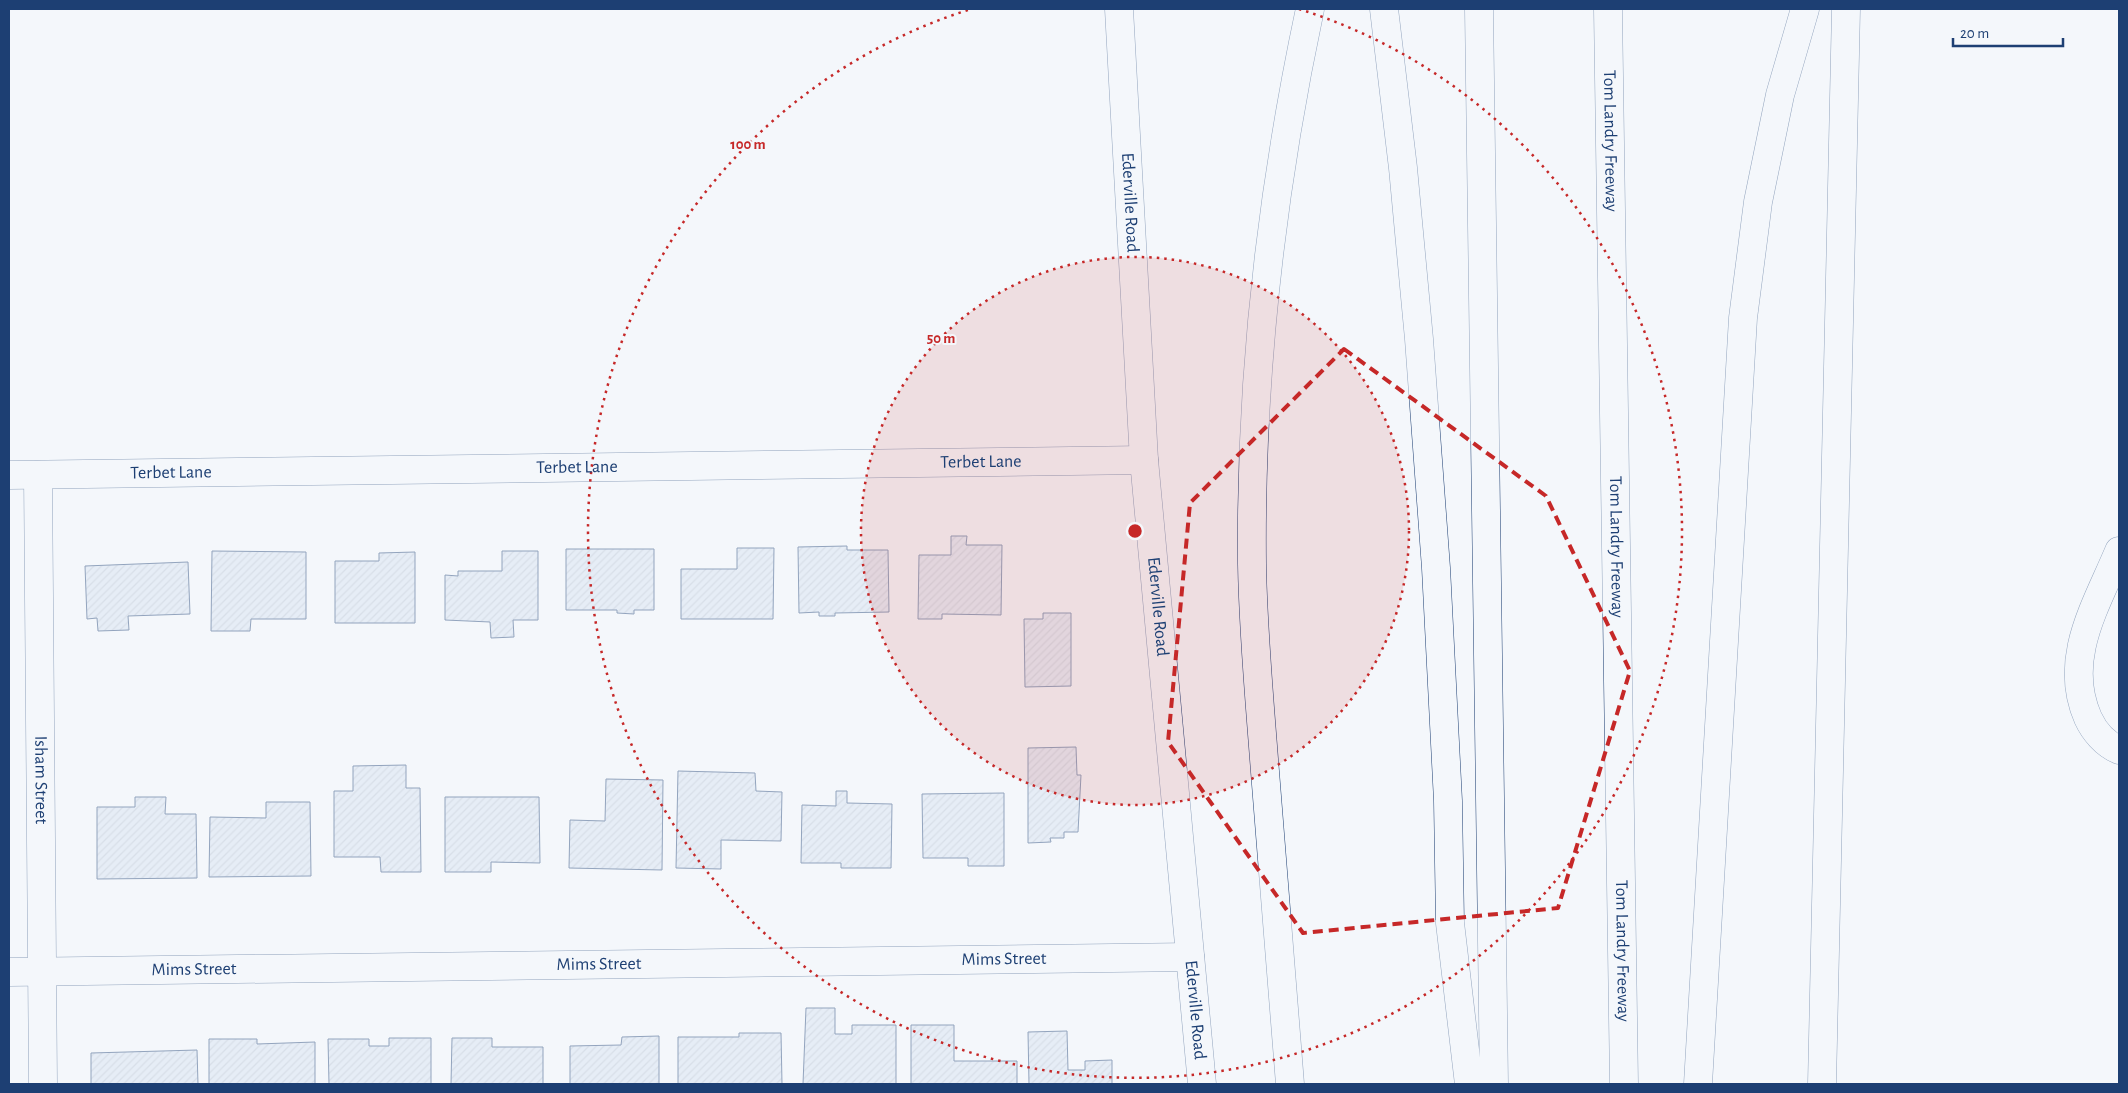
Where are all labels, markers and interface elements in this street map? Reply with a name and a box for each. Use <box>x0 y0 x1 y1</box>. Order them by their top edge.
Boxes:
scale bar <box>1953 15 2063 47</box>
text: 20 m <box>1960 26 1989 41</box>
street label: Tom Landry Freeway <box>1600 70 1620 212</box>
text: 100 m <box>730 137 766 152</box>
street label: Ederville Road <box>1118 152 1141 253</box>
text: 50 m <box>927 331 955 346</box>
street label: Terbet Lane <box>940 453 1022 472</box>
street label: Terbet Lane <box>536 458 618 477</box>
street label: Terbet Lane <box>130 463 212 482</box>
street label: Tom Landry Freeway <box>1606 476 1626 618</box>
centre of rings <box>1126 522 1144 540</box>
street label: Ederville Road <box>1144 556 1171 657</box>
street label: Isham Street <box>31 736 50 825</box>
street label: Tom Landry Freeway <box>1612 880 1632 1022</box>
street label: Mims Street <box>961 950 1047 969</box>
street label: Mims Street <box>556 955 642 974</box>
street label: Ederville Road <box>1182 959 1209 1061</box>
street label: Mims Street <box>151 960 237 979</box>

